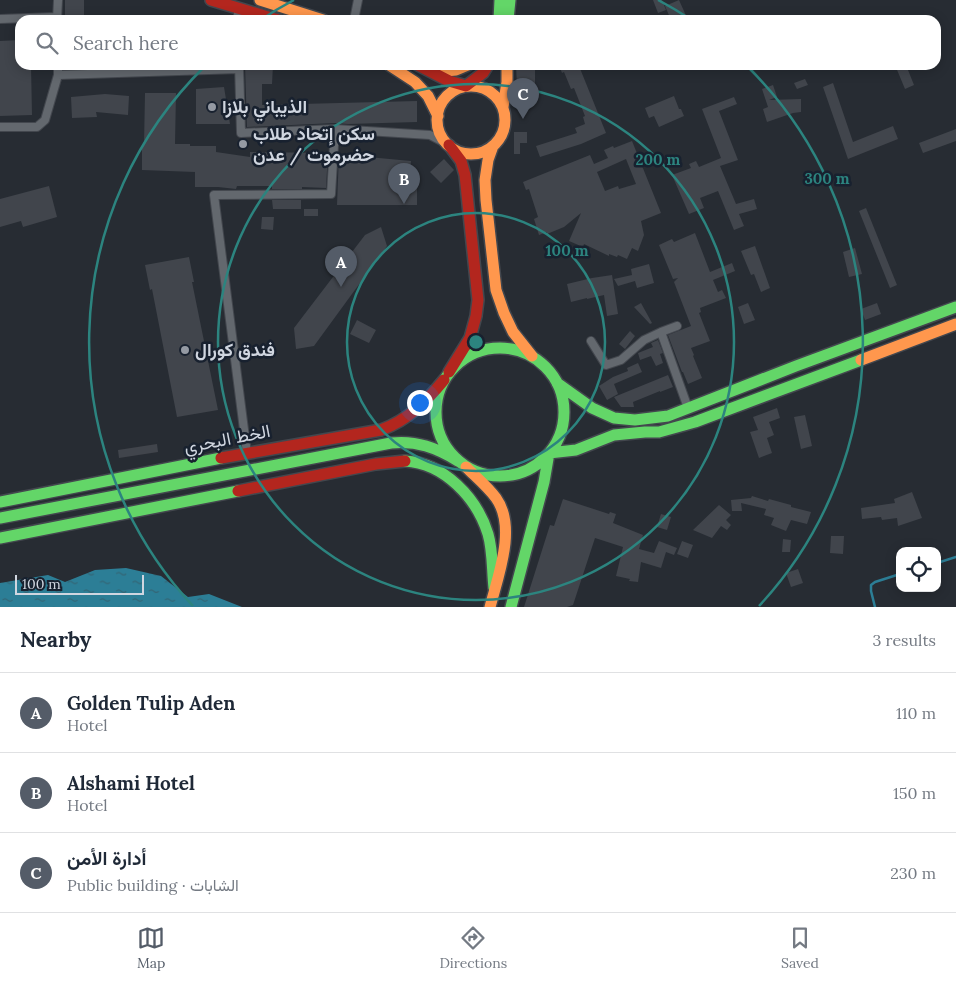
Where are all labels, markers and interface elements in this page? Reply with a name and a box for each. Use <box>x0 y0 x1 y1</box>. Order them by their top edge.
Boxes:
search box <box>15 15 941 70</box>
icon: search <box>33 29 61 57</box>
text: Search here <box>73 31 179 55</box>
pin: C <box>507 78 539 119</box>
place label: الذيباني بلازا <box>222 95 307 122</box>
marker: الذيباني بلازا <box>206 101 218 113</box>
place label: سكن إتحاد طلاب حضرموت / عدن <box>253 122 375 166</box>
marker: سكن إتحاد طلاب حضرموت / عدن <box>237 138 249 150</box>
text: 200 m <box>636 150 681 169</box>
pin: B <box>388 163 420 204</box>
text: 300 m <box>804 169 850 188</box>
text: 100 m <box>546 241 589 260</box>
pin: A <box>325 246 357 287</box>
centre of rings <box>467 333 485 351</box>
place label: فندق كورال <box>195 338 275 361</box>
marker: فندق كورال <box>179 344 191 356</box>
your location <box>407 390 433 416</box>
street label: الخط البحري <box>182 419 273 462</box>
map controls <box>896 547 941 592</box>
button: locate <box>896 547 941 592</box>
scale bar <box>15 572 144 595</box>
text: 100 m <box>22 575 61 593</box>
text: Nearby <box>20 626 91 653</box>
text: 3 results <box>872 630 936 650</box>
text: Golden Tulip Aden <box>67 691 235 715</box>
text: A <box>31 703 41 723</box>
text: 110 m <box>896 703 936 723</box>
text: Hotel <box>67 715 108 735</box>
text: Alshami Hotel <box>67 771 195 795</box>
text: B <box>31 783 41 803</box>
text: 150 m <box>893 783 936 803</box>
text: Hotel <box>67 795 108 815</box>
text: أدارة الأمن <box>67 846 146 870</box>
text: C <box>30 863 42 883</box>
text: 230 m <box>890 863 936 883</box>
text: Public building · الشابات <box>67 875 239 895</box>
tab: Map <box>137 924 165 972</box>
tab: Directions <box>439 924 507 972</box>
tab: Saved <box>781 924 819 972</box>

